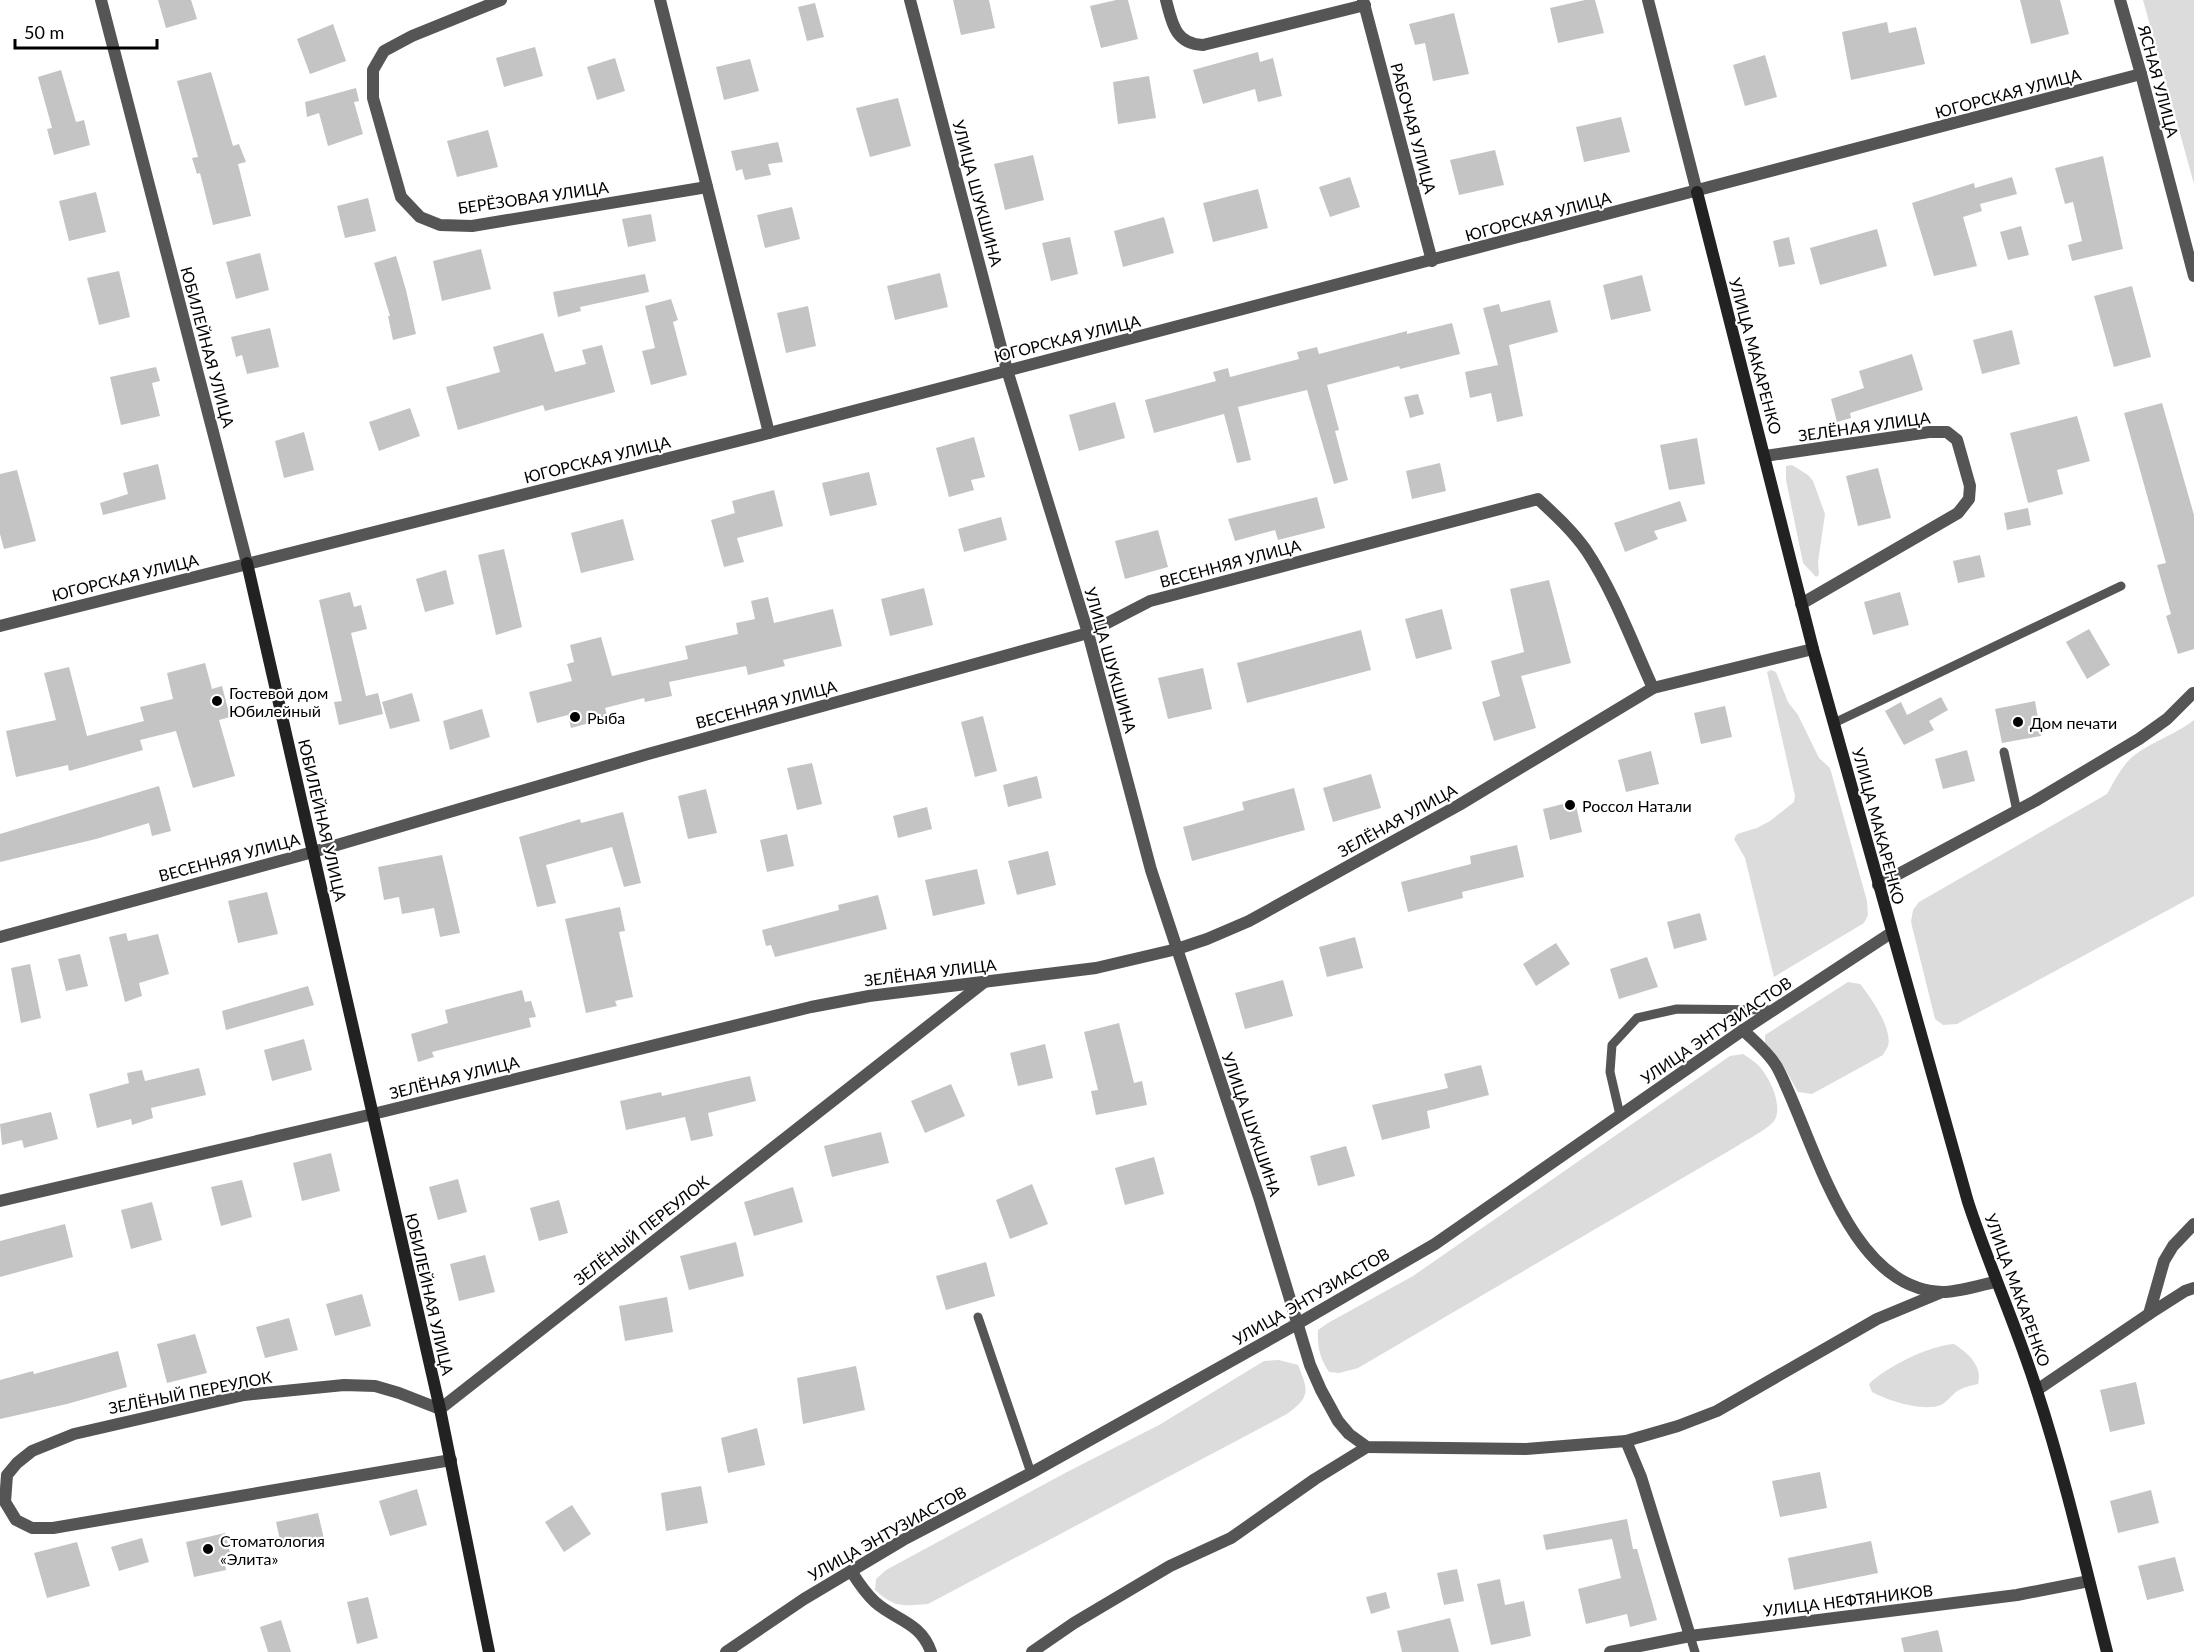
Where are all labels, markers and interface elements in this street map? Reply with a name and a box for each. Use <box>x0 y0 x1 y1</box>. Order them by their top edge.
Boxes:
scale bar <box>15 12 158 50</box>
text: 50 m <box>24 21 64 43</box>
street label: ЯСНАЯ УЛИЦА <box>2135 22 2183 139</box>
street label: РАБОЧАЯ УЛИЦА <box>1387 61 1441 196</box>
street label: ЮГОРСКАЯ УЛИЦА <box>1933 64 2083 122</box>
street label: УЛИЦА ШУКШИНА <box>949 118 1007 268</box>
street label: БЕРЁЗОВАЯ УЛИЦА <box>456 177 610 217</box>
street label: ЮГОРСКАЯ УЛИЦА <box>1463 187 1613 245</box>
street label: ЮБИЛЕЙНАЯ УЛИЦА <box>177 264 239 430</box>
street label: УЛИЦА МАКАРЕНКО <box>1726 276 1786 437</box>
street label: ЮГОРСКАЯ УЛИЦА <box>992 311 1142 365</box>
street label: ЗЕЛЁНАЯ УЛИЦА <box>1797 407 1931 445</box>
street label: ЮГОРСКАЯ УЛИЦА <box>522 432 672 486</box>
street label: ВЕСЕННЯЯ УЛИЦА <box>1157 535 1303 591</box>
street label: ЮГОРСКАЯ УЛИЦА <box>50 550 200 604</box>
street label: УЛИЦА ШУКШИНА <box>1081 585 1141 735</box>
street label: ВЕСЕННЯЯ УЛИЦА <box>693 676 839 732</box>
place label: Гостевой дом Юбилейный <box>229 683 328 720</box>
marker: Гостевой дом Юбилейный <box>210 694 224 708</box>
place label: Рыба <box>587 708 625 727</box>
marker: Рыба <box>568 710 582 724</box>
place label: Дом печати <box>2030 713 2117 732</box>
marker: Дом печати <box>2011 715 2025 729</box>
street label: ЮБИЛЕЙНАЯ УЛИЦА <box>295 737 351 903</box>
street label: УЛИЦА МАКАРЕНКО <box>1849 746 1909 907</box>
street label: ЗЕЛЁНАЯ УЛИЦА <box>1334 779 1460 861</box>
place label: Россол Натали <box>1582 796 1692 815</box>
marker: Россол Натали <box>1563 798 1577 812</box>
street label: ВЕСЕННЯЯ УЛИЦА <box>156 829 302 885</box>
street label: ЗЕЛЁНАЯ УЛИЦА <box>863 954 997 990</box>
street label: УЛИЦА ЭНТУЗИАСТОВ <box>1637 973 1795 1087</box>
street label: УЛИЦА ШУКШИНА <box>1218 1050 1286 1199</box>
street label: ЗЕЛЁНАЯ УЛИЦА <box>387 1052 521 1102</box>
street label: ЗЕЛЁНЫЙ ПЕРЕУЛОК <box>570 1171 713 1289</box>
street label: ЮБИЛЕЙНАЯ УЛИЦА <box>402 1211 458 1377</box>
street label: УЛИЦА МАКАРЕНКО <box>1981 1211 2055 1369</box>
street label: УЛИЦА ЭНТУЗИАСТОВ <box>1229 1243 1393 1349</box>
street label: ЗЕЛЁНЫЙ ПЕРЕУЛОК <box>107 1367 274 1417</box>
street label: УЛИЦА ЭНТУЗИАСТОВ <box>805 1482 969 1584</box>
place label: Стоматология «Элита» <box>220 1531 325 1568</box>
marker: Стоматология «Элита» <box>201 1542 215 1556</box>
street label: УЛИЦА НЕФТЯНИКОВ <box>1762 1580 1934 1620</box>

